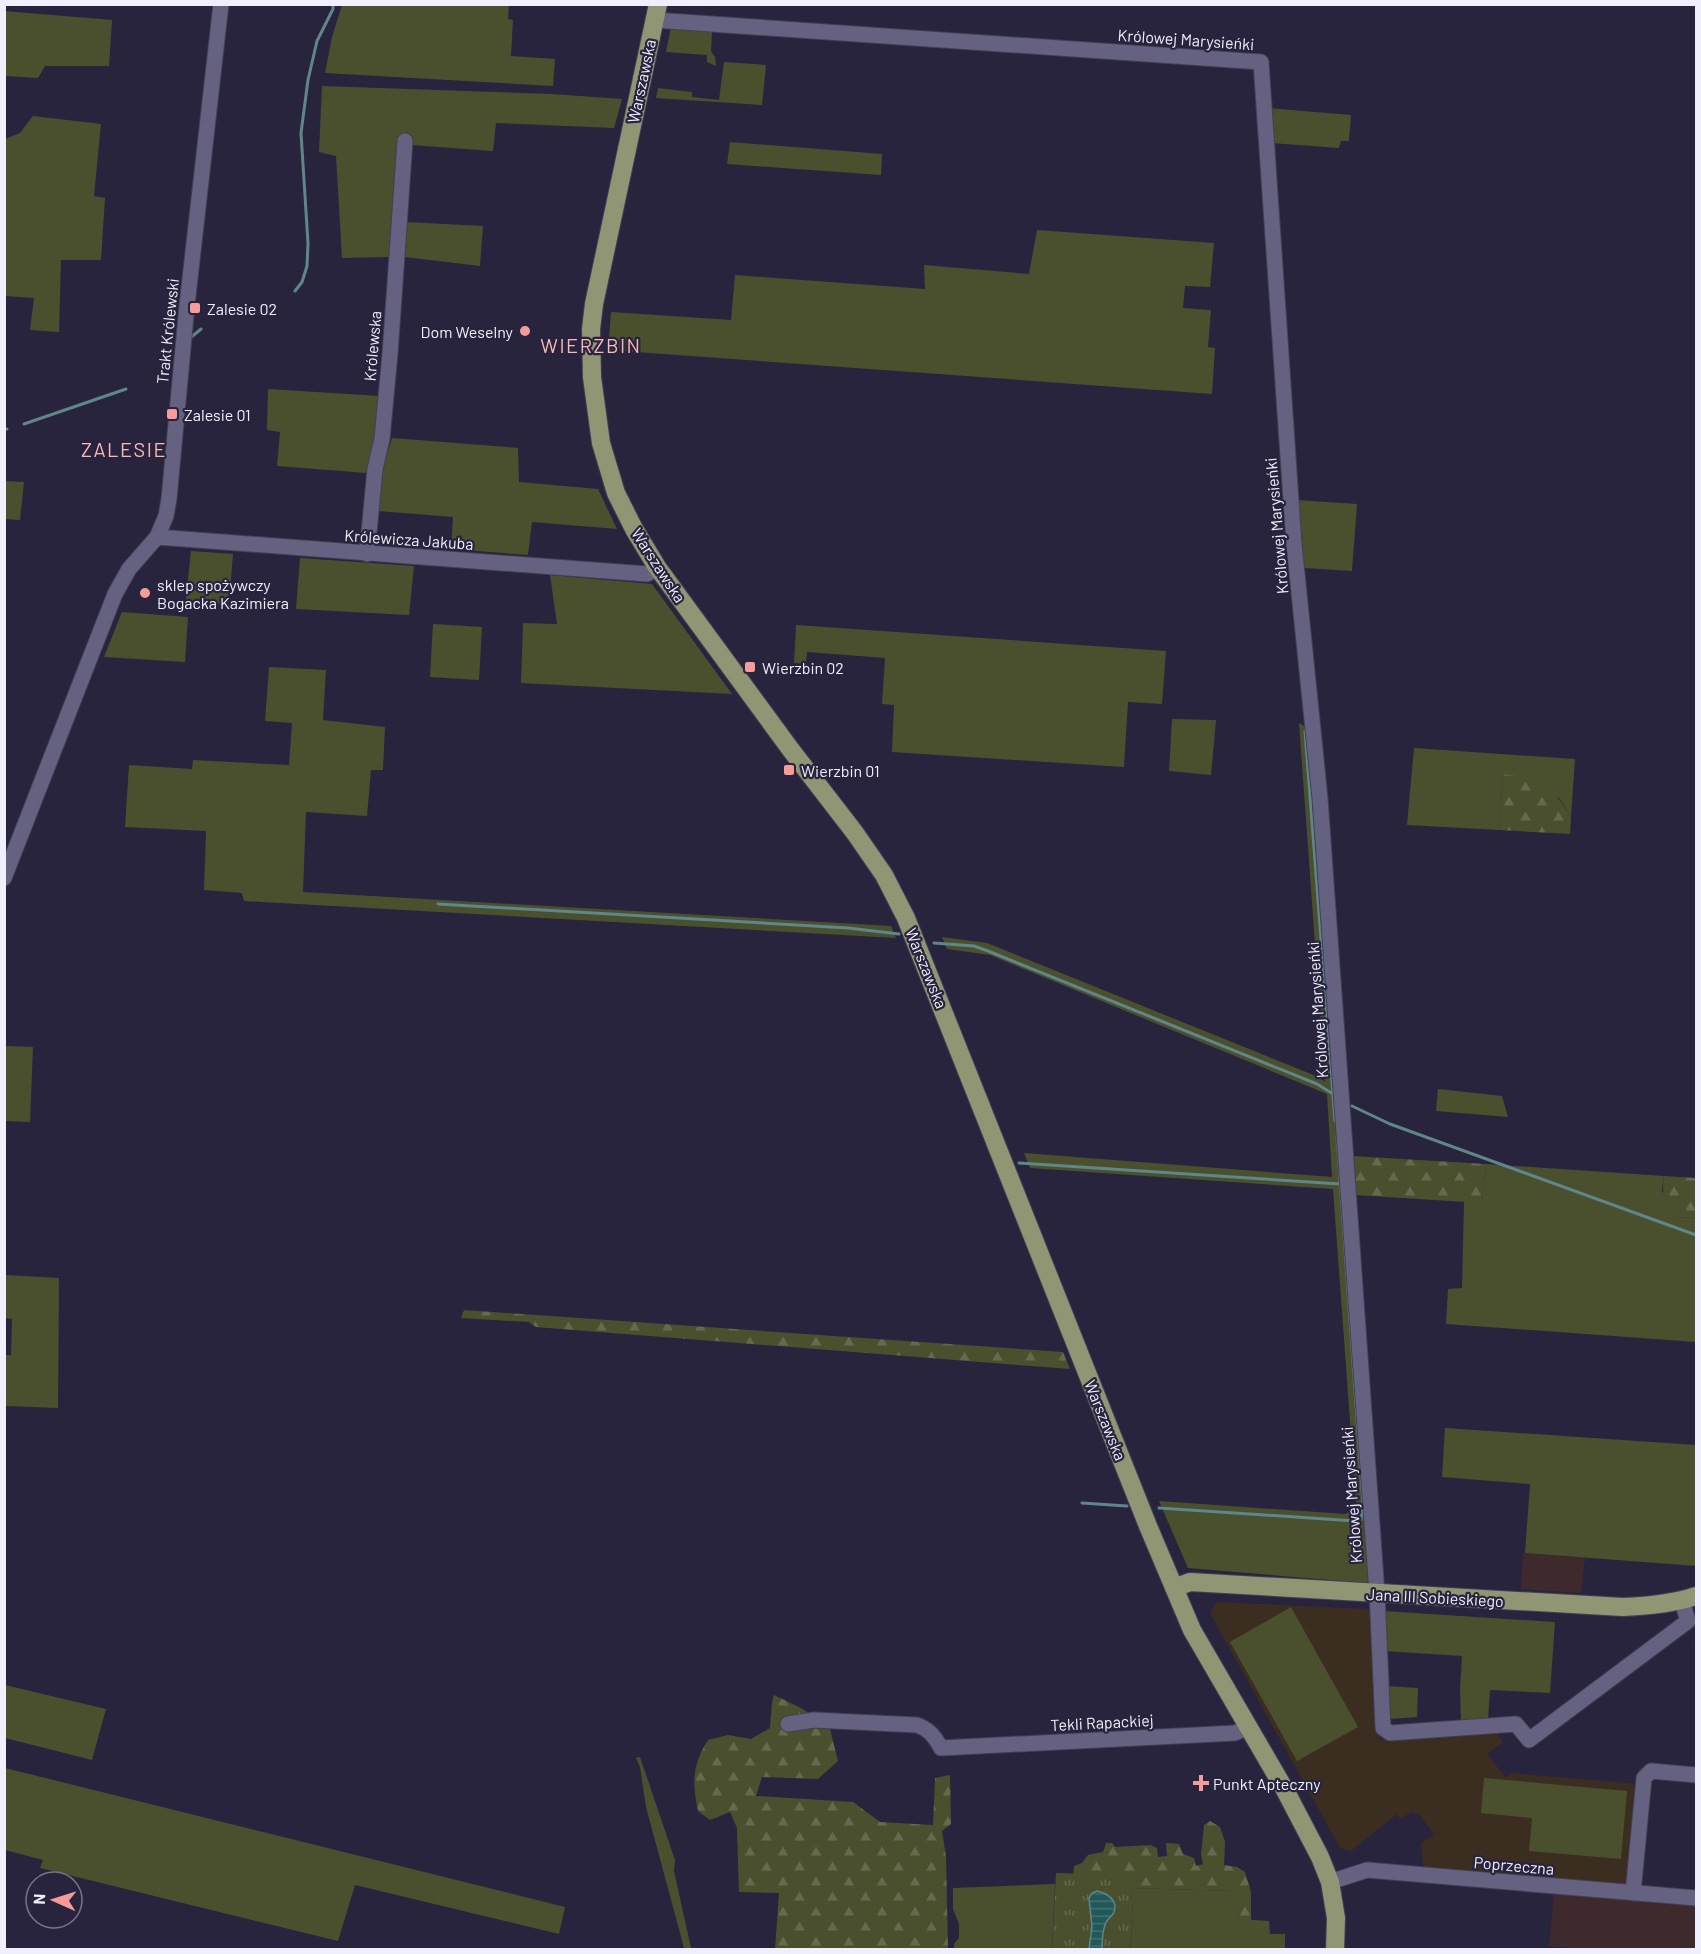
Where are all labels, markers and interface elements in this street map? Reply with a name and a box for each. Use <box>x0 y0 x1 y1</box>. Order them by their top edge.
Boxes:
street label: Królowej Marysieńki <box>1117 25 1255 53</box>
street label: Warszawska <box>623 37 659 125</box>
street label: Trakt Królewski <box>152 277 182 385</box>
place label: Zalesie 02 <box>207 299 277 318</box>
marker: Zalesie 02 <box>188 301 202 315</box>
street label: Królewska <box>359 310 385 382</box>
place label: Dom Weselny <box>421 322 514 341</box>
marker: Dom Weselny <box>518 324 532 338</box>
district label: WIERZBIN <box>540 333 642 357</box>
place label: Zalesie 01 <box>184 405 251 424</box>
marker: Zalesie 01 <box>165 407 179 421</box>
district label: ZALESIE <box>81 437 167 461</box>
street label: Królowej Marysieńki <box>1261 457 1291 595</box>
street label: Warszawska <box>628 524 690 606</box>
street label: Królewicza Jakuba <box>344 525 474 553</box>
place label: sklep spożywczy Bogacka Kazimiera <box>157 575 289 612</box>
marker: sklep spożywczy Bogacka Kazimiera <box>138 586 152 600</box>
place label: Wierzbin 02 <box>762 658 844 677</box>
marker: Wierzbin 02 <box>743 660 757 674</box>
place label: Wierzbin 01 <box>801 761 879 780</box>
marker: Wierzbin 01 <box>782 763 796 777</box>
street label: Warszawska <box>902 925 952 1011</box>
street label: Królowej Marysieńki <box>1303 941 1331 1079</box>
street label: Warszawska <box>1081 1377 1131 1463</box>
street label: Królowej Marysieńki <box>1337 1426 1365 1564</box>
street label: Jana III Sobieskiego <box>1366 1584 1504 1610</box>
street label: Tekli Rapackiej <box>1050 1710 1154 1734</box>
place label: Punkt Apteczny <box>1213 1774 1321 1793</box>
marker: Punkt Apteczny <box>1194 1776 1208 1790</box>
street label: Poprzeczna <box>1473 1852 1555 1878</box>
north arrow <box>24 1870 84 1930</box>
text: N <box>29 1893 48 1905</box>

